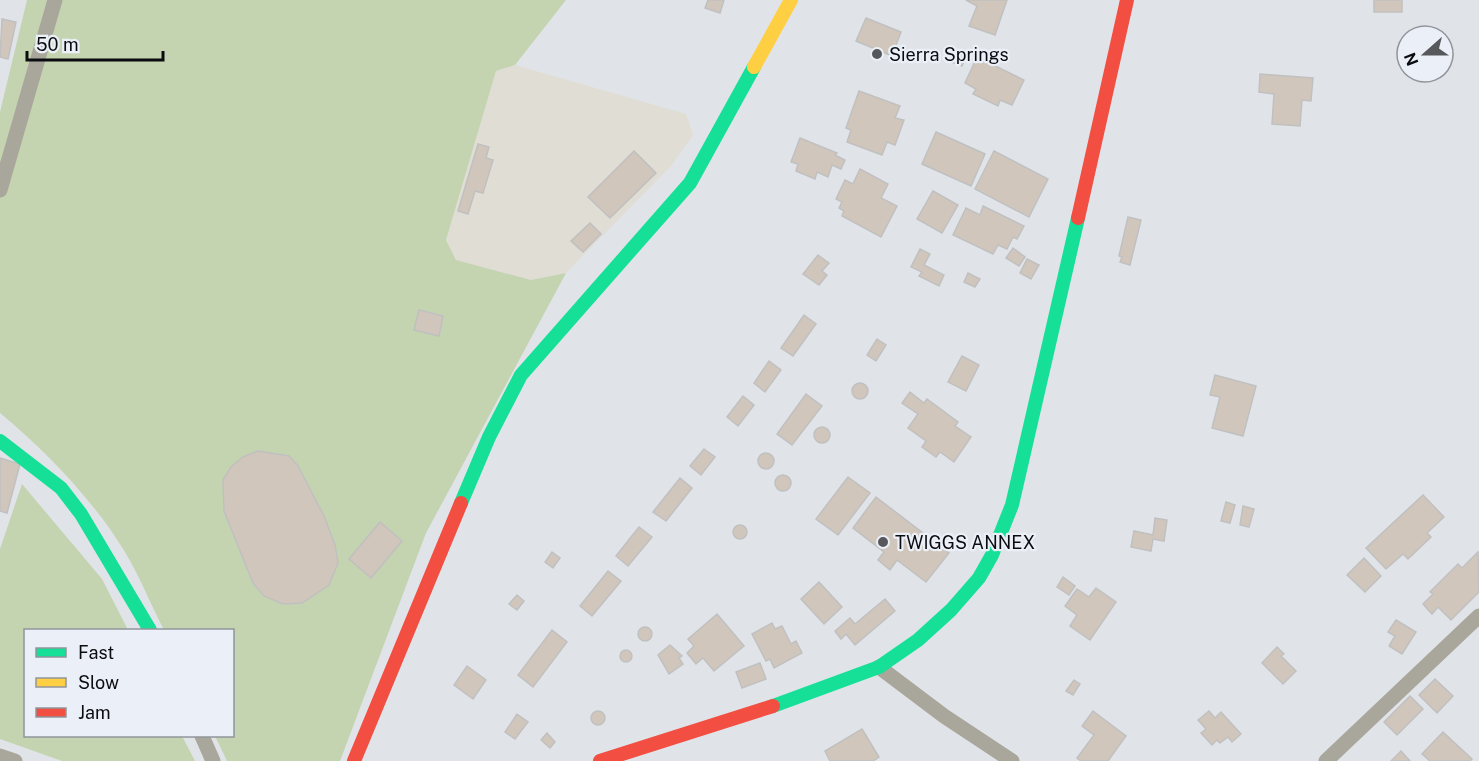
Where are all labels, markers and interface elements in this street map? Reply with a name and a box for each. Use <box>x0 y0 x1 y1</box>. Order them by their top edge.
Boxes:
scale bar <box>27 24 164 62</box>
north arrow <box>1395 24 1455 84</box>
text: 50 m <box>36 34 79 55</box>
place label: Sierra Springs <box>889 44 1009 65</box>
marker: Sierra Springs <box>870 47 884 61</box>
text: N <box>1400 50 1423 68</box>
place label: TWIGGS ANNEX <box>895 532 1035 553</box>
marker: TWIGGS ANNEX <box>876 535 890 549</box>
legend <box>24 629 234 737</box>
text: Fast <box>78 642 114 663</box>
text: Slow <box>78 672 119 693</box>
text: Jam <box>78 702 111 723</box>

